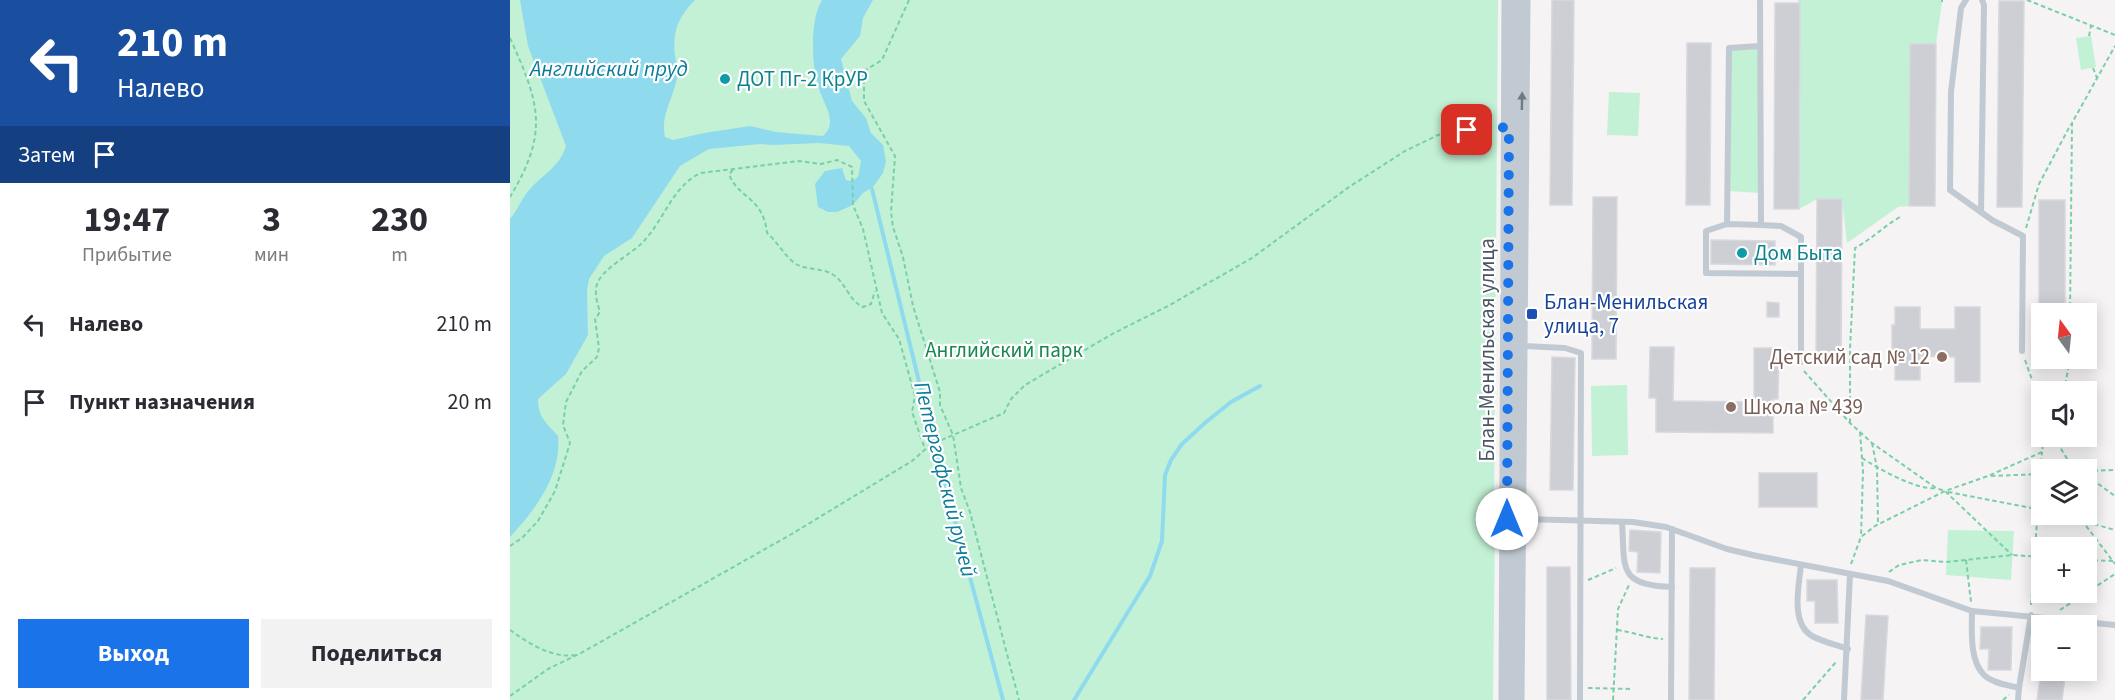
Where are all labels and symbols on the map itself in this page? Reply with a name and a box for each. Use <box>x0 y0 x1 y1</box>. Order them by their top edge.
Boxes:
water label: Английский пруд <box>528 53 688 85</box>
place label: ДОТ Пг-2 КрУР <box>737 64 868 94</box>
marker: ДОТ Пг-2 КрУР <box>718 72 732 86</box>
one-way arrow <box>1517 92 1527 111</box>
pin <box>1441 104 1492 155</box>
street label: Блан-Менильская улица <box>1472 238 1502 462</box>
place label: Дом Быта <box>1754 238 1843 268</box>
marker: Дом Быта <box>1735 246 1749 260</box>
place label: Блан-Менильская улица, 7 <box>1544 287 1708 341</box>
north arrow <box>2031 303 2097 369</box>
marker: Блан-Менильская улица, 7 <box>1525 307 1539 321</box>
park label: Английский парк <box>925 335 1083 365</box>
place label: Детский сад № 12 <box>1770 342 1930 372</box>
marker: Детский сад № 12 <box>1935 350 1949 364</box>
water label: Петергофский ручей <box>905 378 985 580</box>
place label: Школа № 439 <box>1743 392 1863 422</box>
marker: Школа № 439 <box>1724 400 1738 414</box>
position arrow <box>1475 487 1539 551</box>

